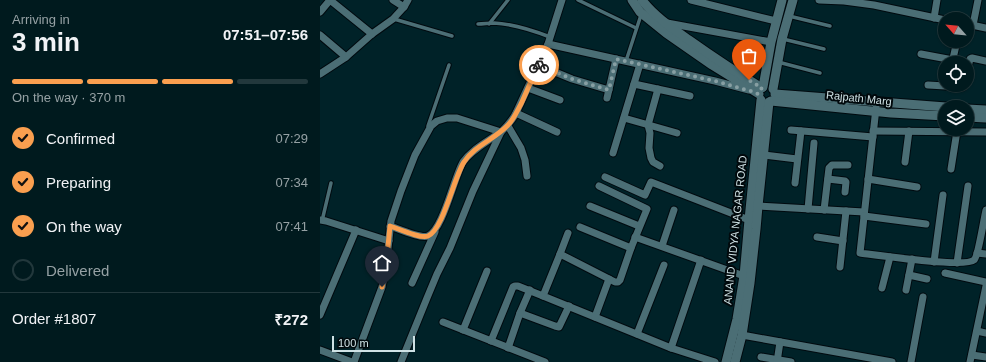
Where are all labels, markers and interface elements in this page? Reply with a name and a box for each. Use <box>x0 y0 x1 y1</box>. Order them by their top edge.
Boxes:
text: Arriving in <box>12 12 70 27</box>
north arrow <box>938 12 974 48</box>
map controls <box>938 12 974 136</box>
text: 07:51–07:56 <box>223 26 308 43</box>
text: 3 min <box>12 27 80 57</box>
pin <box>732 39 766 80</box>
courier <box>519 45 559 85</box>
icon: bag <box>738 45 760 67</box>
icon: bike <box>528 54 550 76</box>
button: locate <box>938 56 974 92</box>
street label: Rajpath Marg <box>826 89 892 107</box>
text: On the way · 370 m <box>12 90 125 105</box>
button: layers <box>938 100 974 136</box>
icon: check <box>12 127 34 149</box>
text: Confirmed <box>46 130 115 147</box>
text: 07:29 <box>275 131 308 146</box>
street label: ANAND VIDYA NAGAR ROAD <box>721 155 749 305</box>
icon: check <box>12 171 34 193</box>
text: Preparing <box>46 174 111 191</box>
text: 07:34 <box>275 175 308 190</box>
icon: check <box>12 215 34 237</box>
text: On the way <box>46 218 122 235</box>
text: 07:41 <box>275 219 308 234</box>
pin <box>365 246 399 287</box>
icon: home <box>371 252 393 274</box>
text: Delivered <box>46 262 109 279</box>
text: Order #1807 <box>12 310 96 327</box>
text: ₹272 <box>274 311 308 328</box>
scale bar <box>332 334 415 353</box>
text: 100 m <box>338 337 369 349</box>

